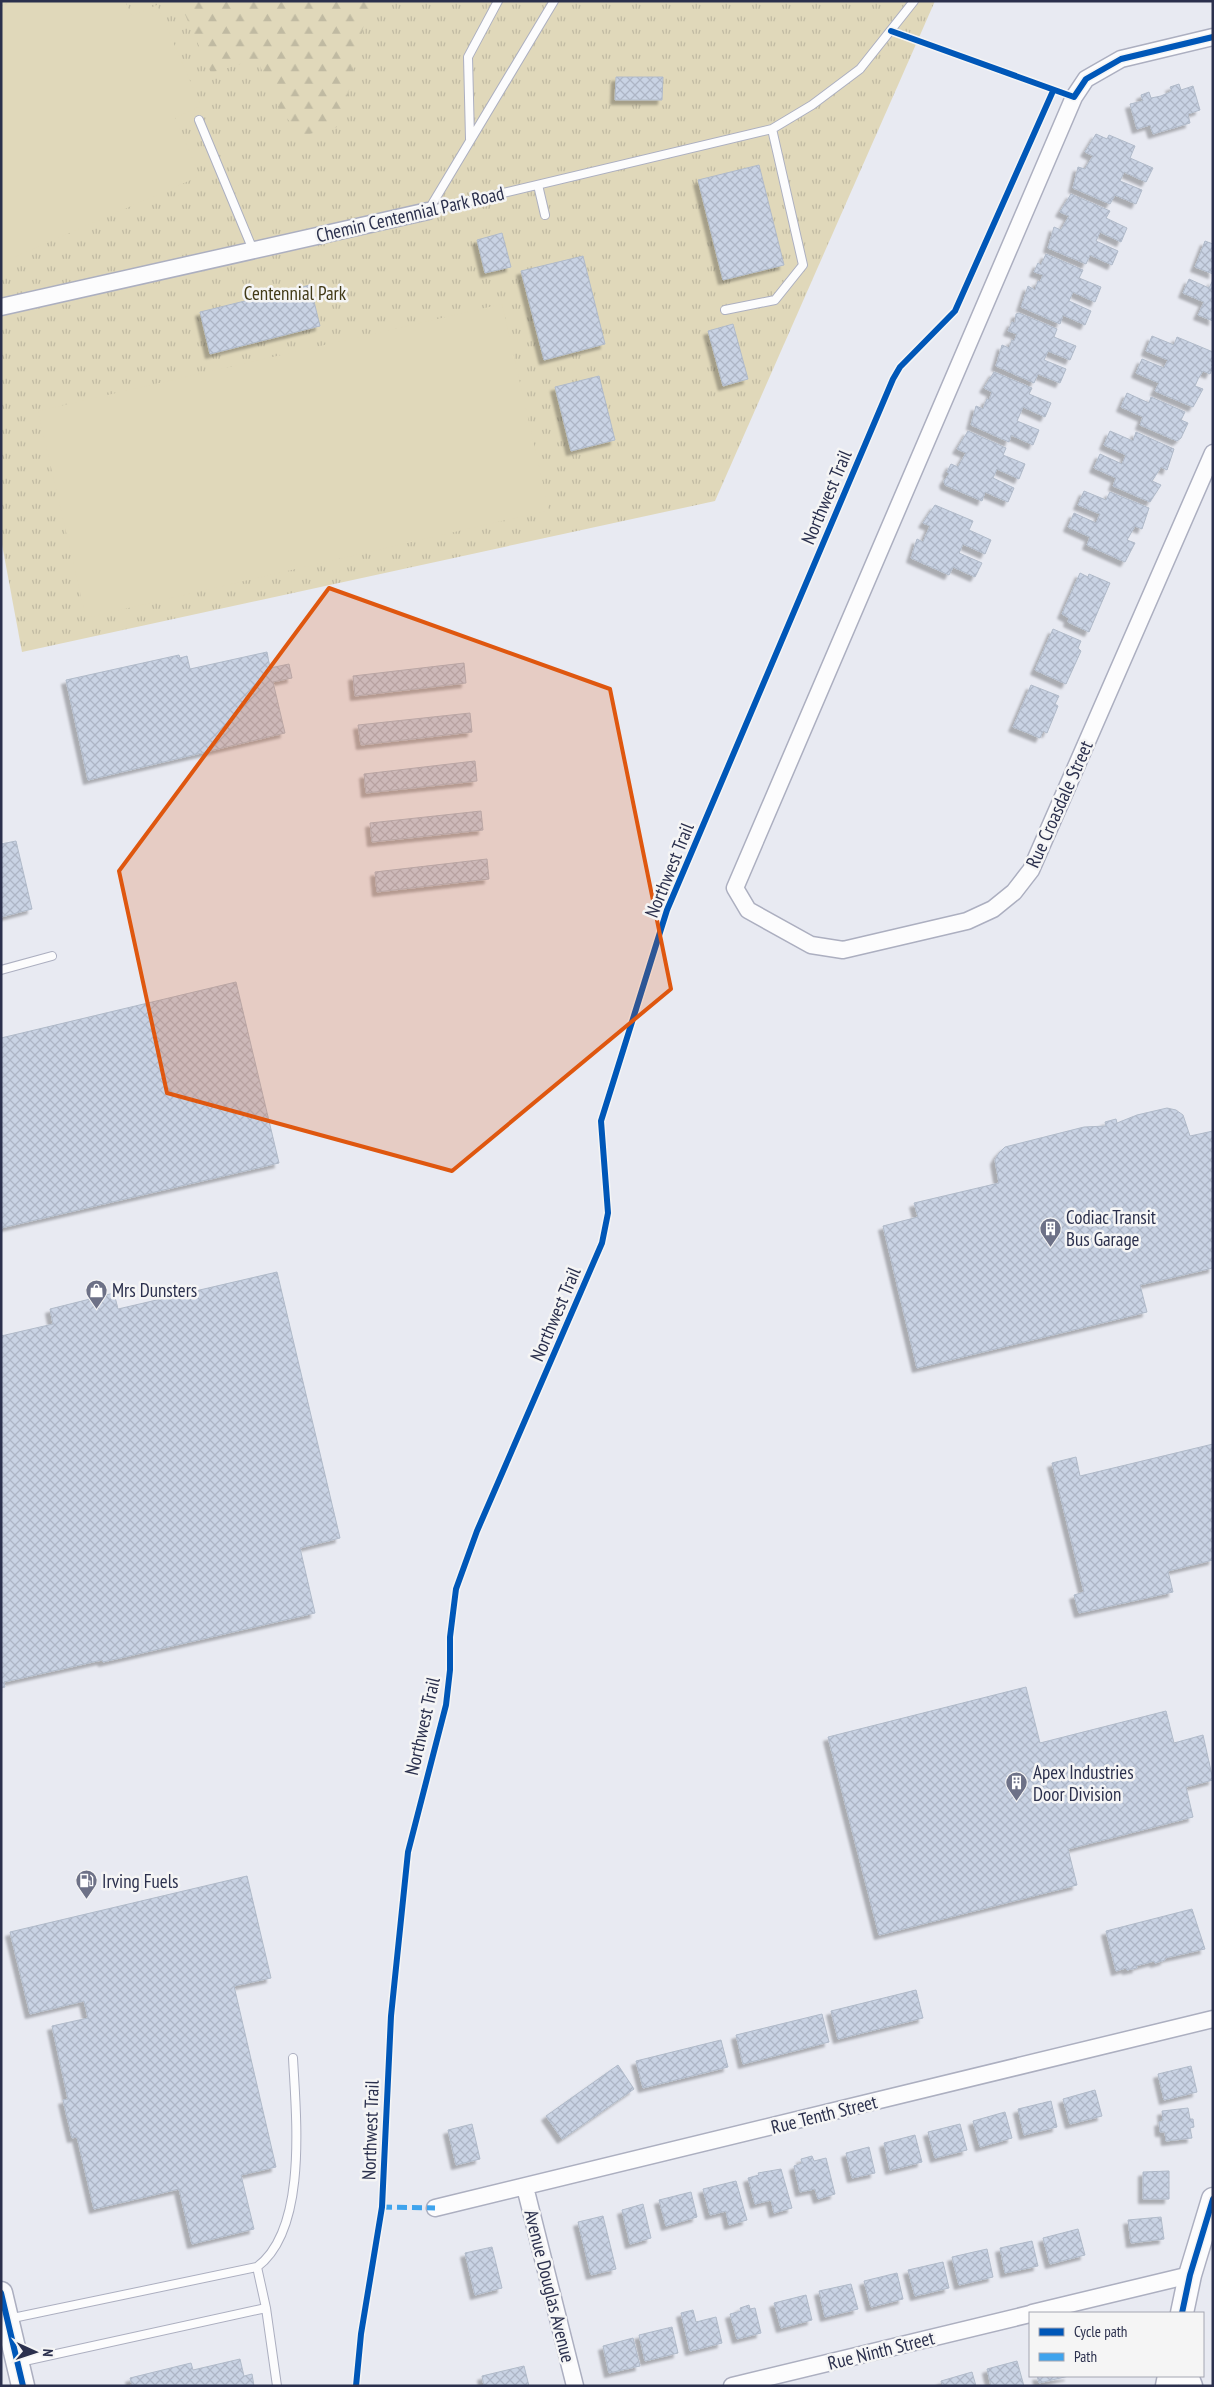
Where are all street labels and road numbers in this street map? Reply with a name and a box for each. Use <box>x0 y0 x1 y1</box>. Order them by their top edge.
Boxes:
street label: Chemin Centennial Park Road <box>314 181 506 247</box>
street label: Northwest Trail <box>795 446 857 548</box>
street label: Rue Croasdale Street <box>1020 736 1098 871</box>
street label: Northwest Trail <box>639 819 699 921</box>
street label: Northwest Trail <box>524 1263 586 1365</box>
street label: Northwest Trail <box>399 1674 445 1777</box>
street label: Northwest Trail <box>356 2079 384 2180</box>
street label: Rue Tenth Street <box>768 2089 880 2139</box>
street label: Avenue Douglas Avenue <box>519 2207 581 2365</box>
street label: Rue Ninth Street <box>825 2325 937 2375</box>

